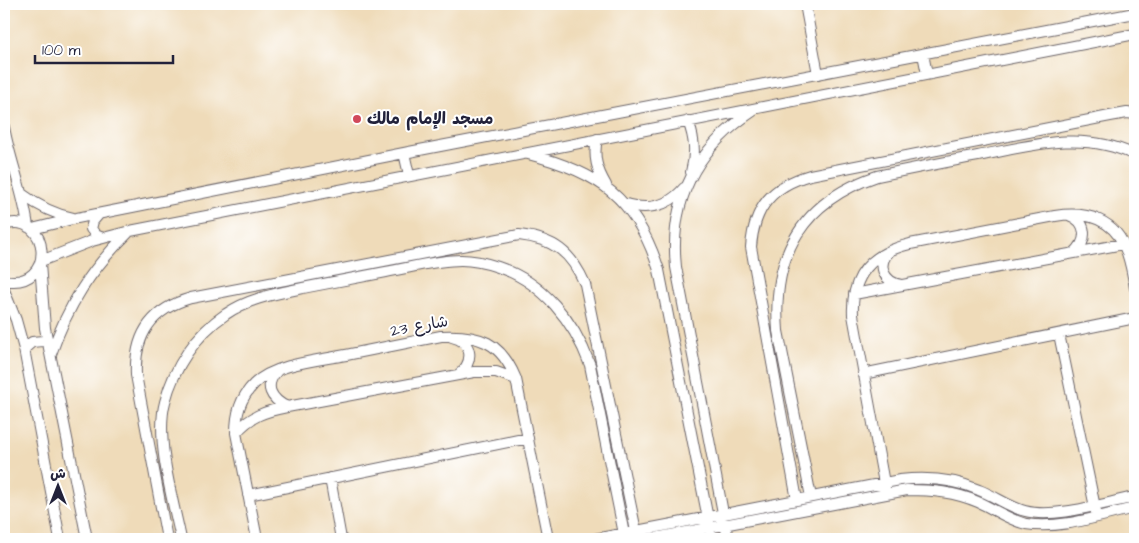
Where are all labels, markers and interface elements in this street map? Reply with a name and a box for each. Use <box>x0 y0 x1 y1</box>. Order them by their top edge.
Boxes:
scale bar <box>35 32 172 64</box>
text: 100 m <box>42 40 81 61</box>
place label: مسجد الإمام مالك <box>367 108 493 131</box>
marker: مسجد الإمام مالك <box>351 113 363 125</box>
street label: شارع 23 <box>388 310 450 342</box>
north arrow <box>32 460 82 510</box>
text: ش <box>50 464 66 484</box>

